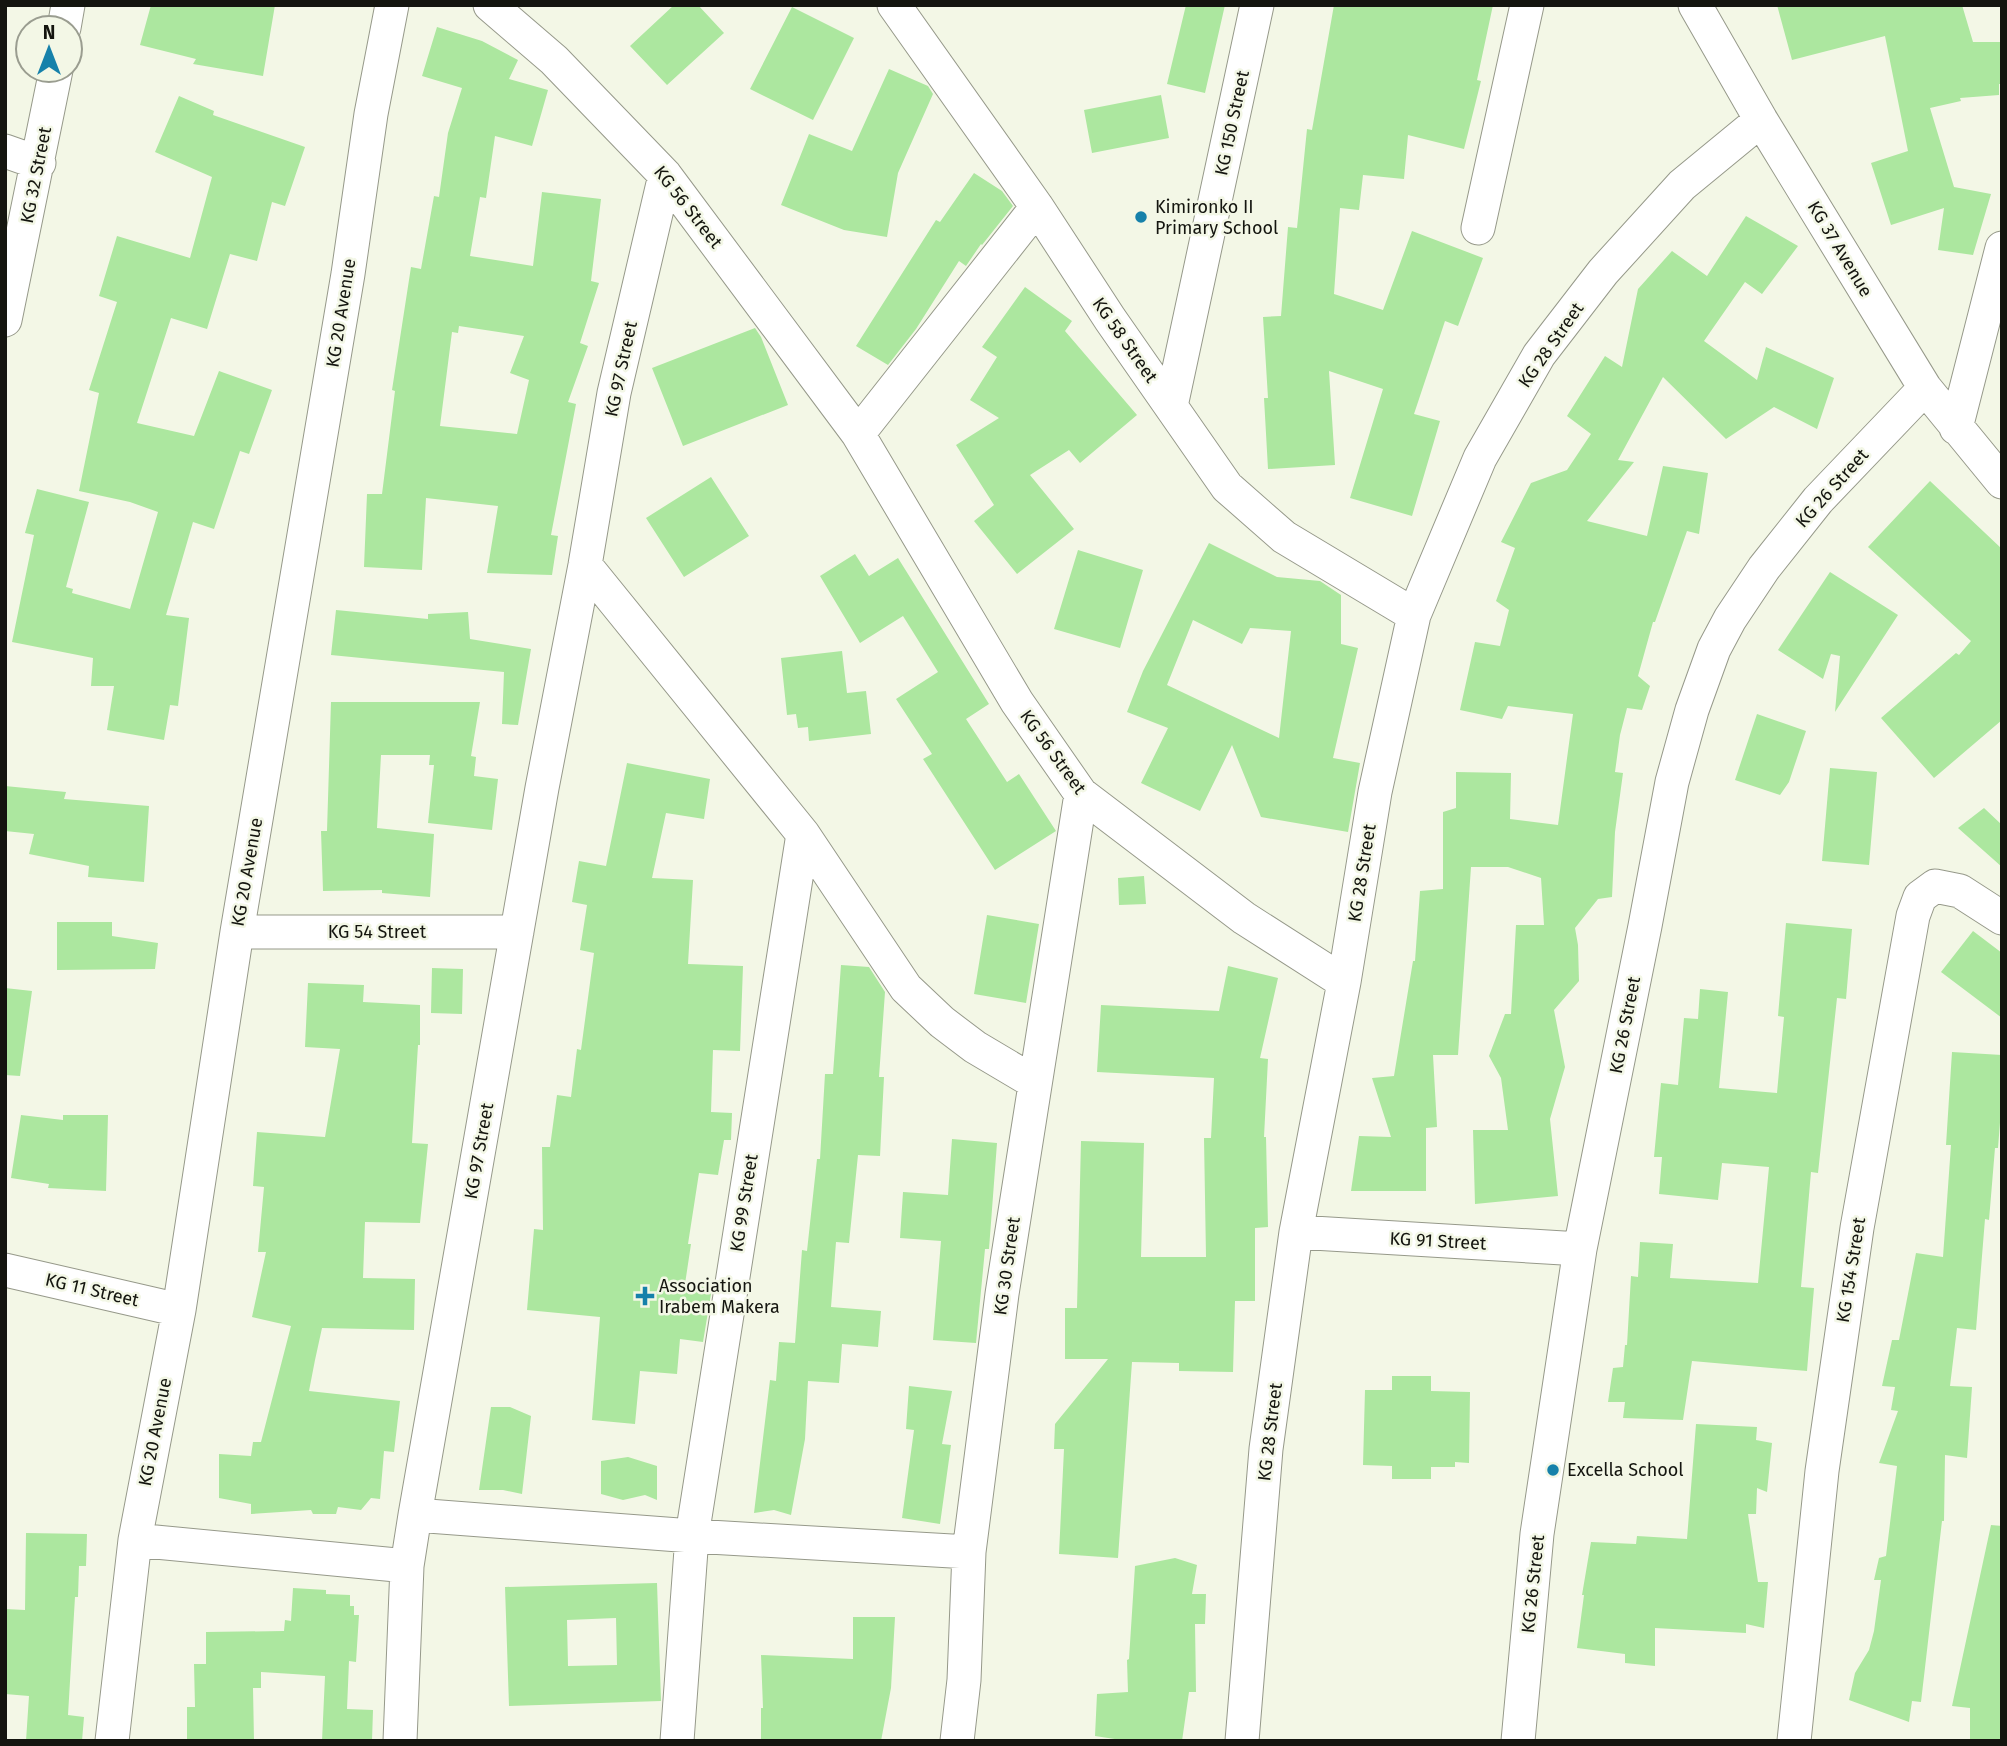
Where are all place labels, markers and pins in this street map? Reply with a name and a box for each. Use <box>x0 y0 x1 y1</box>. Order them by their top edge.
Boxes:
place label: Kimironko II Primary School <box>1155 196 1278 239</box>
marker: Kimironko II Primary School <box>1133 209 1149 225</box>
place label: Association Irabem Makera <box>659 1275 780 1318</box>
marker: Association Irabem Makera <box>637 1288 653 1304</box>
place label: Excella School <box>1567 1459 1684 1481</box>
marker: Excella School <box>1545 1462 1561 1478</box>

